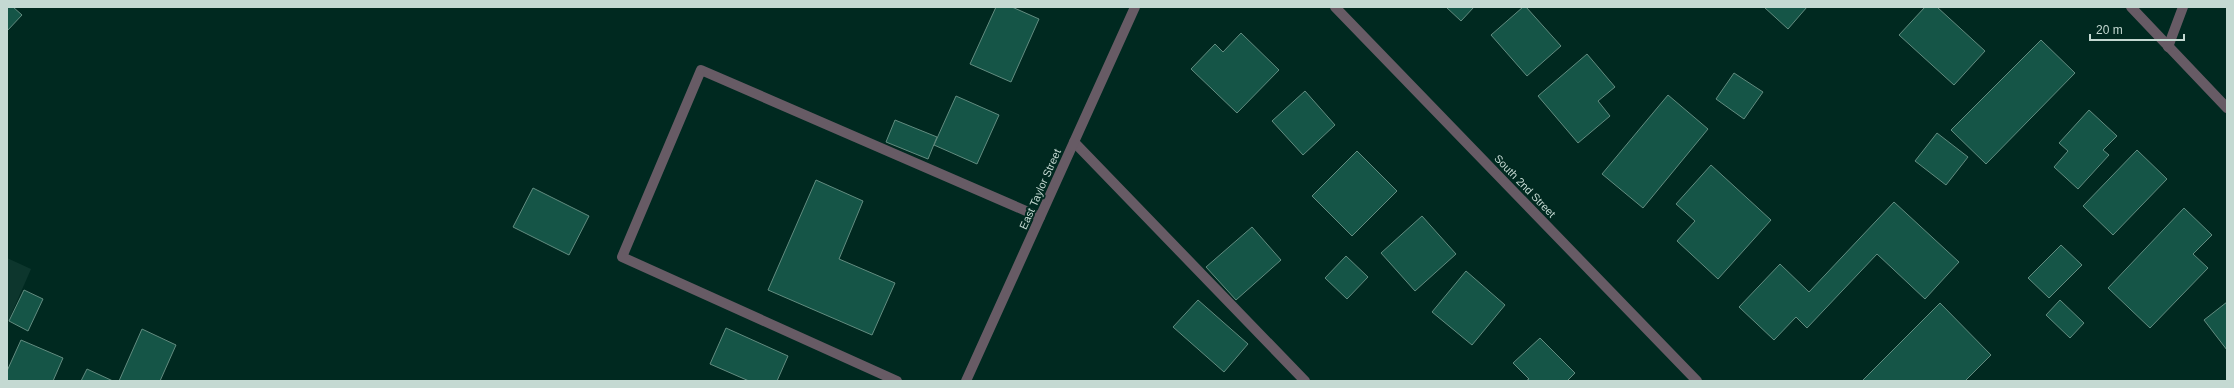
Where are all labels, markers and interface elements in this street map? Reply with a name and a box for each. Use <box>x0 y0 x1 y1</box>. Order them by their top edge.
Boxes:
scale bar <box>2090 16 2184 42</box>
text: 20 m <box>2096 23 2123 37</box>
street label: East Taylor Street <box>1017 147 1063 231</box>
street label: South 2nd Street <box>1492 152 1558 220</box>

